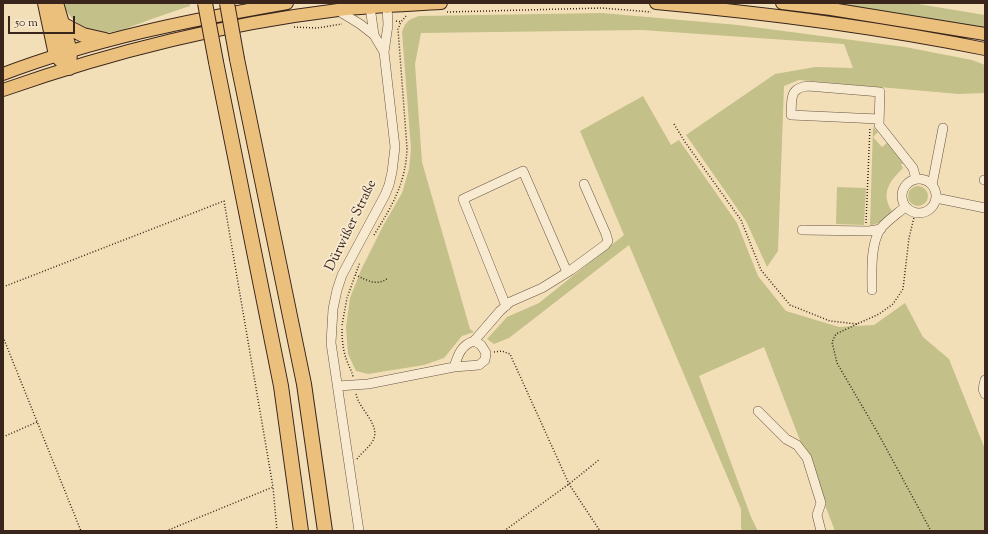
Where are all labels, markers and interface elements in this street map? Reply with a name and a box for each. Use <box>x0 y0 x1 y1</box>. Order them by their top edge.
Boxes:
scale bar <box>10 8 77 34</box>
text: 50 m <box>15 14 38 32</box>
street label: Dürwißer Straße <box>323 178 381 274</box>

